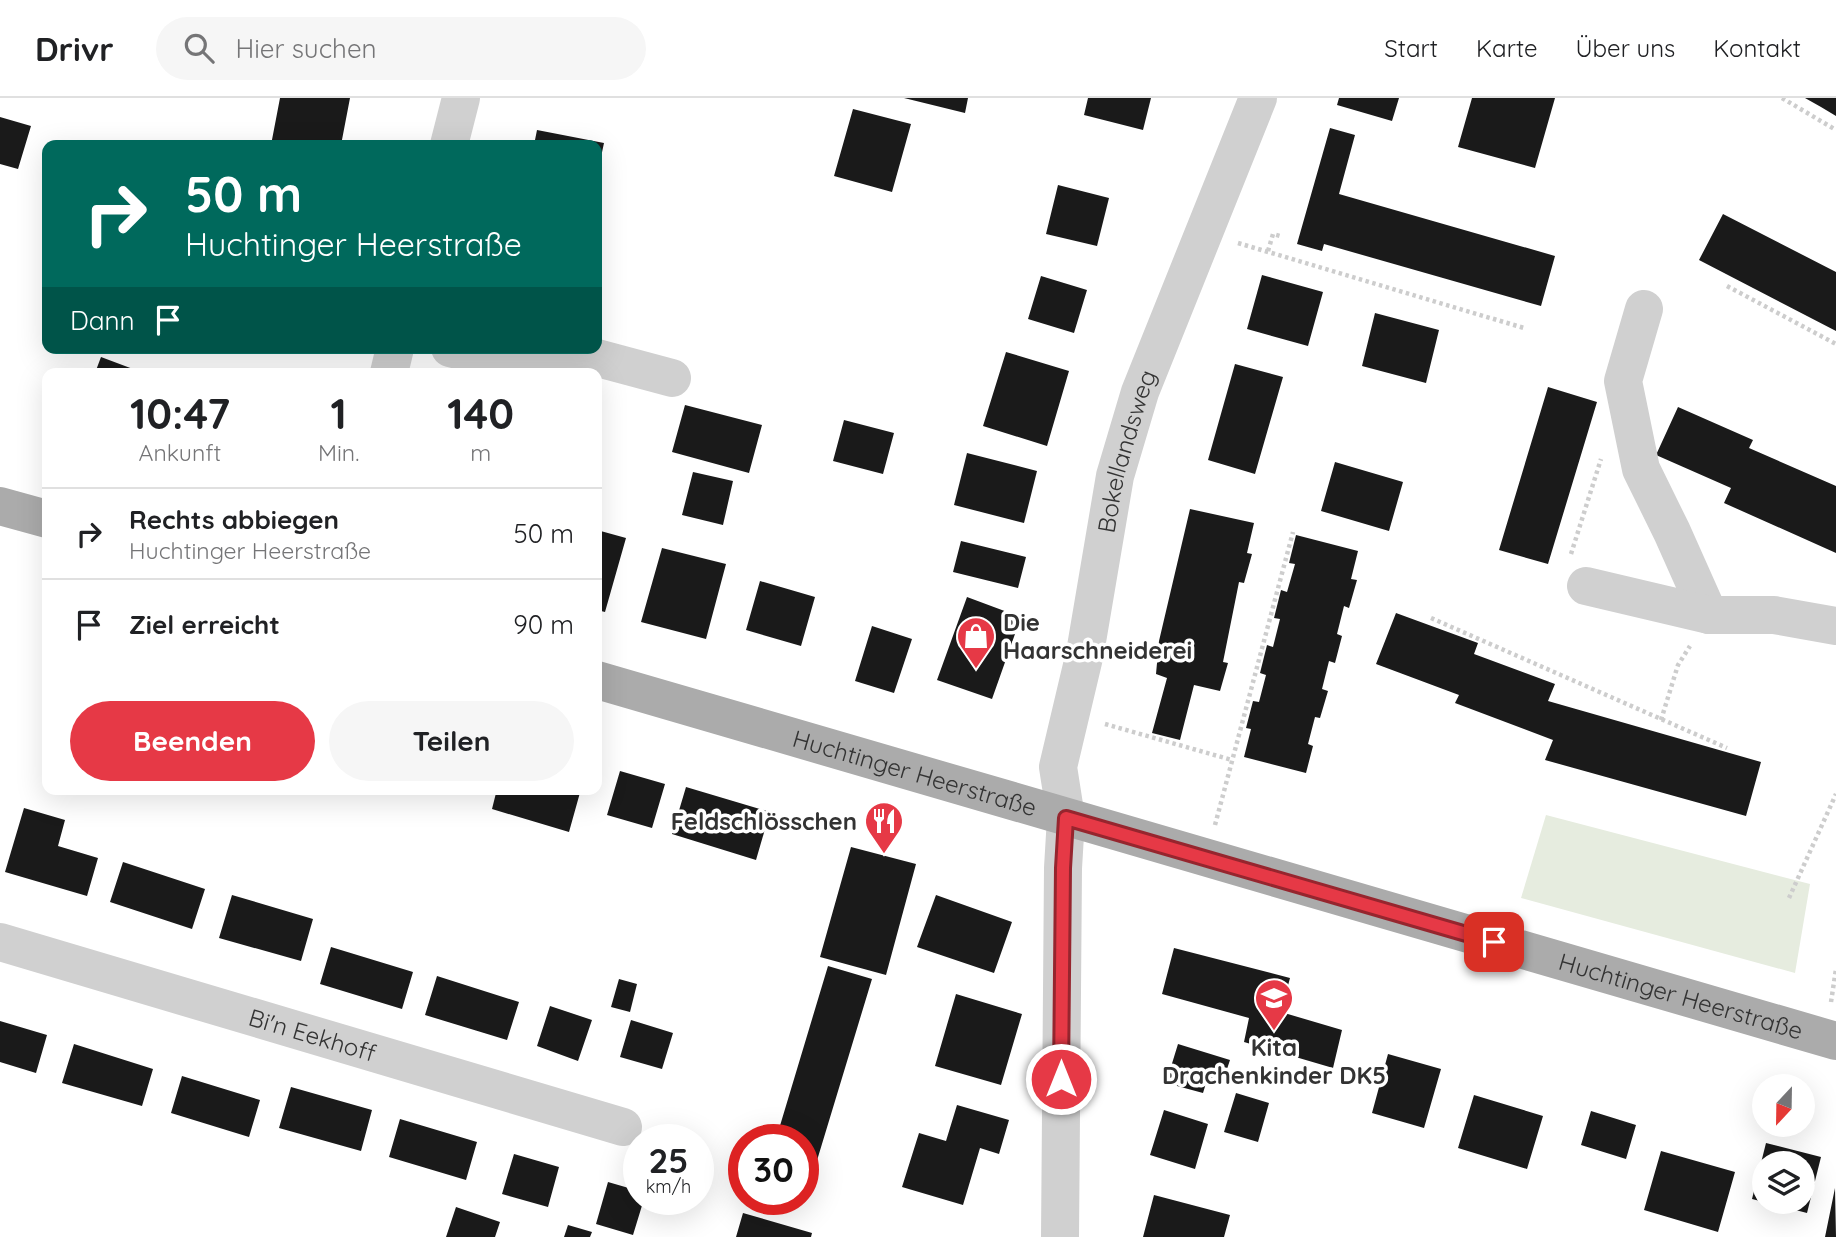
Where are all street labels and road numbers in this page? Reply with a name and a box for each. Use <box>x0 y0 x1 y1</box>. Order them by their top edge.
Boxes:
street label: Bokellandsweg <box>1091 365 1162 535</box>
street label: Huchtinger Heerstraße <box>789 723 1040 822</box>
street label: Huchtinger Heerstraße <box>1555 946 1806 1046</box>
street label: Bi'n Eekhoff <box>245 1002 380 1068</box>

